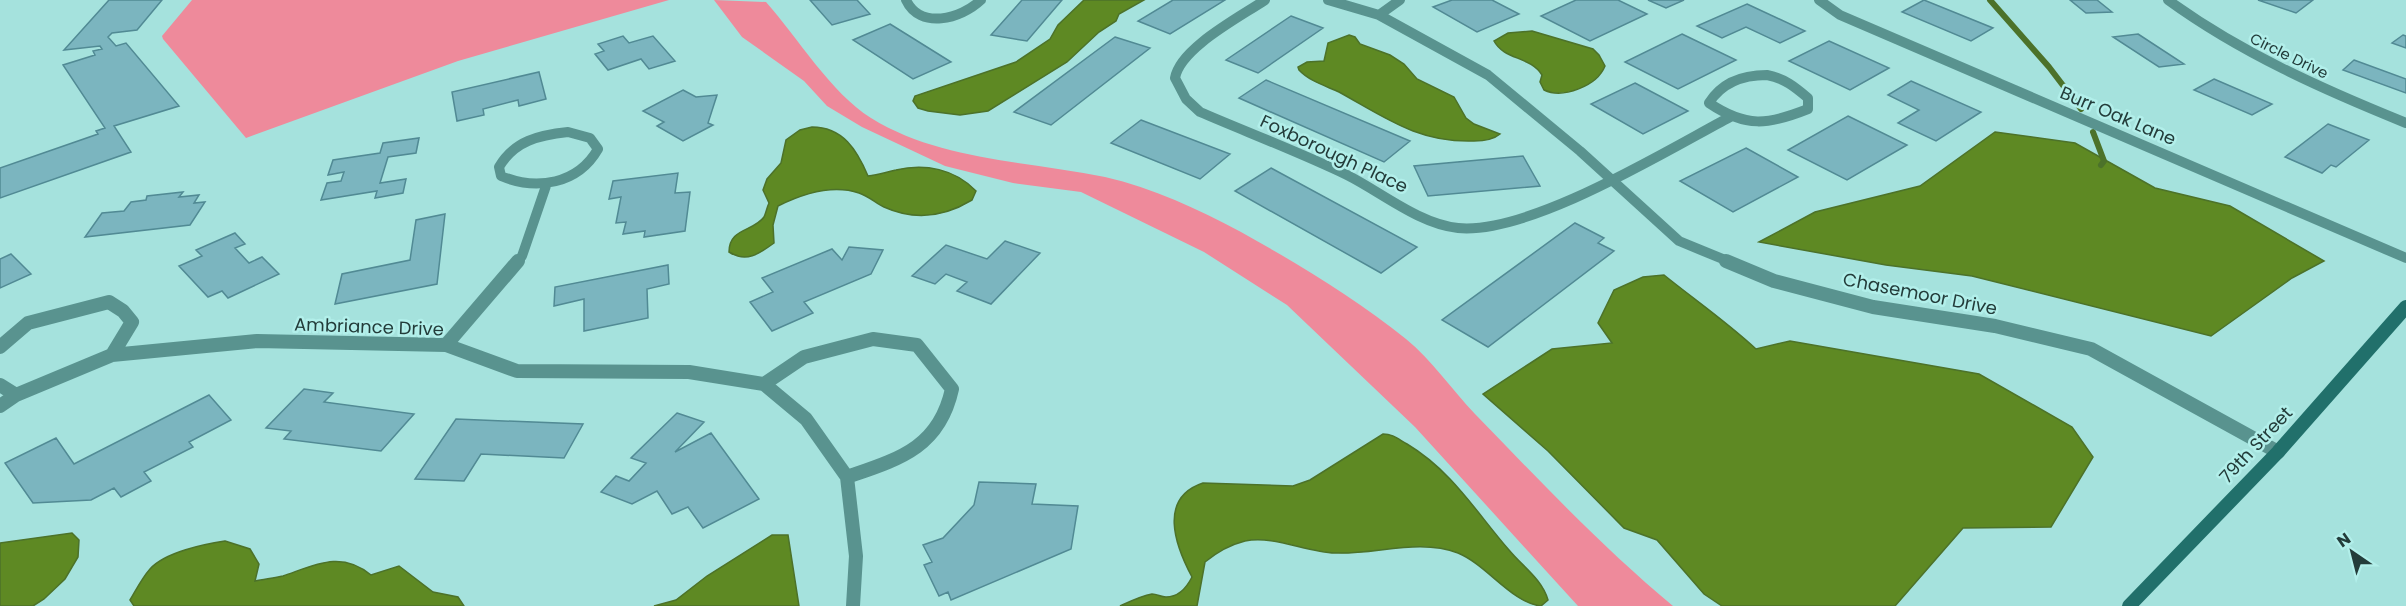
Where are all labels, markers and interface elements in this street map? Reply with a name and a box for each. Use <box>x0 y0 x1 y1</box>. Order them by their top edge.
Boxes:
street label: Circle Drive <box>2247 28 2332 84</box>
street label: Burr Oak Lane <box>2056 80 2180 151</box>
street label: Foxborough Place <box>1256 108 1412 199</box>
street label: Chasemoor Drive <box>1841 266 1999 321</box>
street label: Ambriance Drive <box>294 311 444 342</box>
street label: 79th Street <box>2214 401 2298 489</box>
north arrow <box>2322 522 2382 582</box>
text: N <box>2332 527 2355 553</box>

